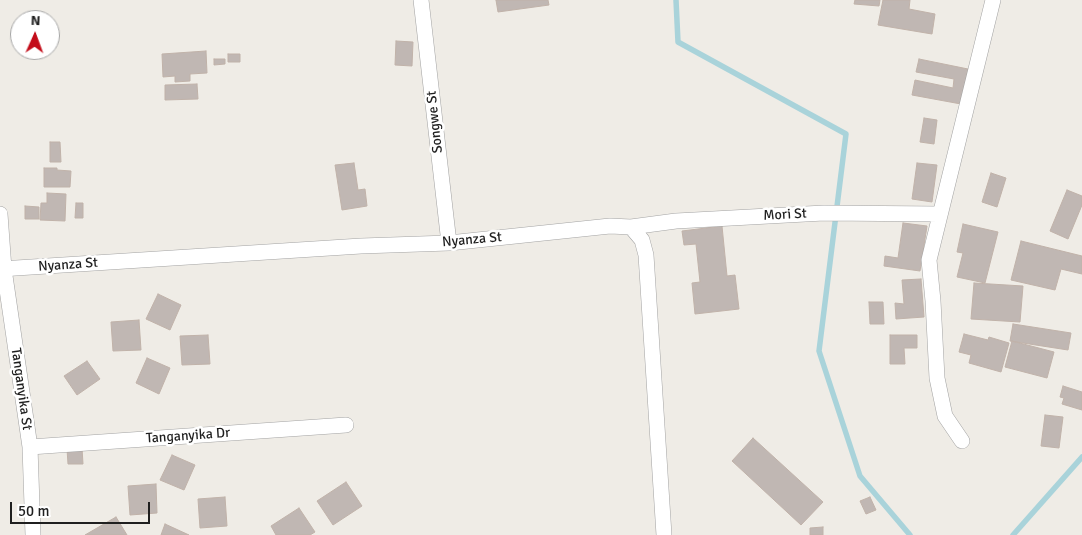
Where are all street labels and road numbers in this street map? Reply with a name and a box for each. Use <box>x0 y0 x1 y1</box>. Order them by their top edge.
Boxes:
street label: Songwe St <box>423 90 447 154</box>
street label: Mori St <box>763 205 807 225</box>
street label: Nyanza St <box>442 229 502 251</box>
street label: Nyanza St <box>38 255 98 275</box>
street label: Tanganyika St <box>7 347 35 431</box>
street label: Tanganyika Dr <box>145 425 231 447</box>

